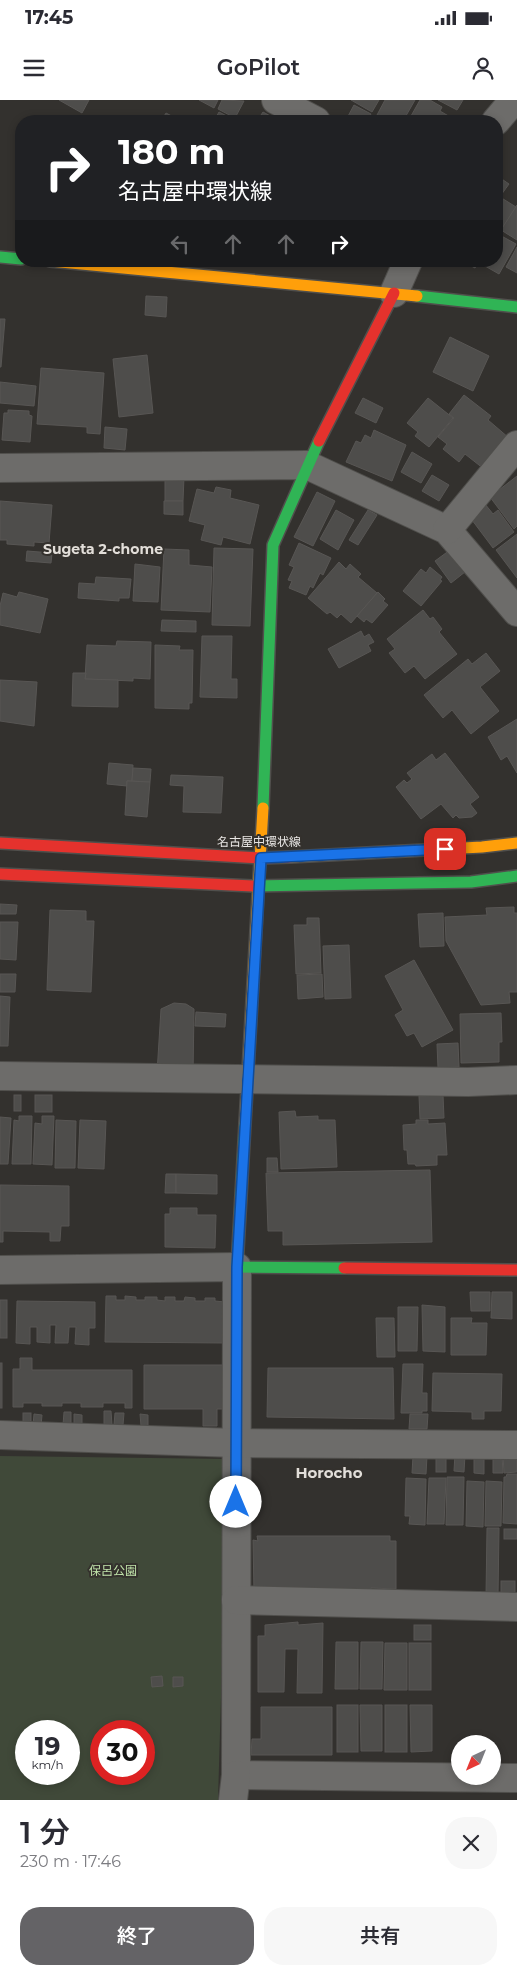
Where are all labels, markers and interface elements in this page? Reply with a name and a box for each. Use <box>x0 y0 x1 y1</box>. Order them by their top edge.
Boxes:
text: 17:45 <box>25 6 73 29</box>
icon: menu <box>20 54 48 82</box>
text: GoPilot <box>217 54 300 81</box>
icon: person <box>469 54 497 82</box>
text: 180 m <box>118 130 225 173</box>
icon: right <box>35 135 100 200</box>
text: 名古屋中環状線 <box>118 178 272 205</box>
icon: left <box>166 230 194 258</box>
icon: ahead <box>219 230 247 258</box>
icon: ahead <box>272 230 300 258</box>
icon: right <box>325 230 353 258</box>
district label: Sugeta 2-chome <box>43 540 163 558</box>
pin <box>424 828 466 870</box>
street label: 名古屋中環状線 <box>217 834 301 849</box>
icon: arrive <box>431 835 459 863</box>
district label: Horocho <box>295 1463 363 1482</box>
position arrow <box>209 1475 261 1527</box>
park label: 保呂公園 <box>89 1563 137 1578</box>
speed limit sign: 30 <box>90 1720 155 1785</box>
text: 19 <box>35 1731 60 1761</box>
north arrow <box>451 1735 501 1785</box>
map controls <box>451 1735 501 1785</box>
text: km/h <box>31 1757 64 1772</box>
text: 1 分 <box>20 1814 70 1851</box>
button: close <box>445 1817 497 1869</box>
text: 230 m · 17:46 <box>20 1852 121 1871</box>
button: 終了 <box>20 1907 254 1965</box>
button: 共有 <box>264 1907 497 1965</box>

